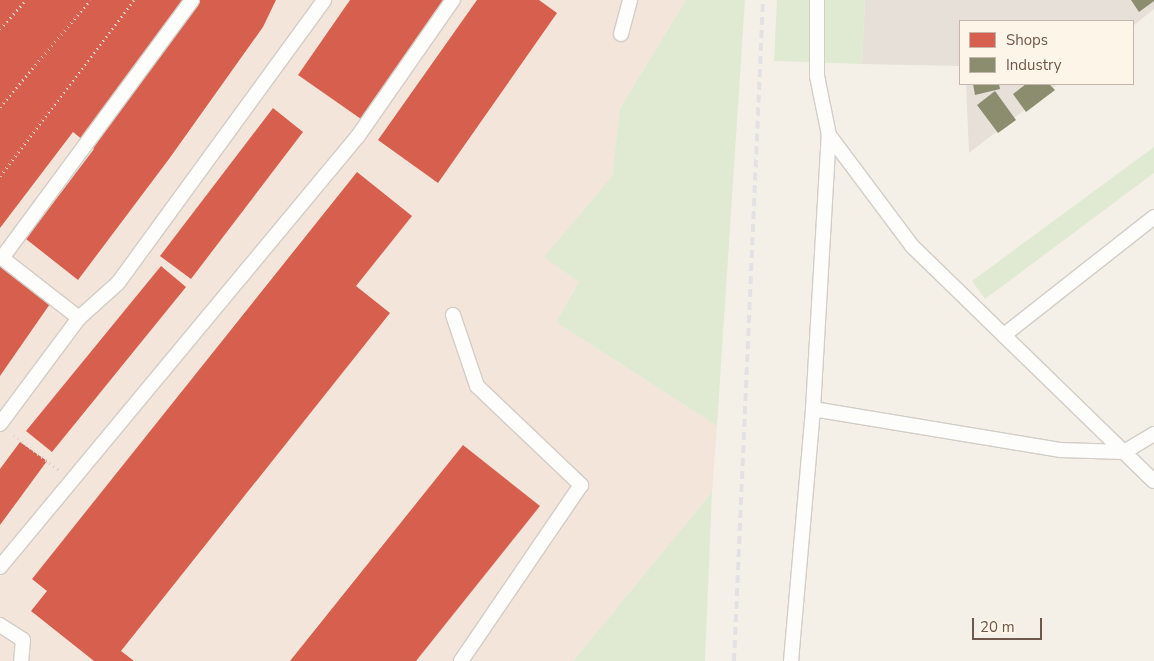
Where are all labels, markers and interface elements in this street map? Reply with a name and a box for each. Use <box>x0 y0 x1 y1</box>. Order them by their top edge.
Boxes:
legend <box>959 20 1134 85</box>
text: Shops <box>1006 30 1048 50</box>
text: Industry <box>1006 55 1061 75</box>
scale bar <box>974 608 1044 640</box>
text: 20 m <box>980 617 1015 637</box>

